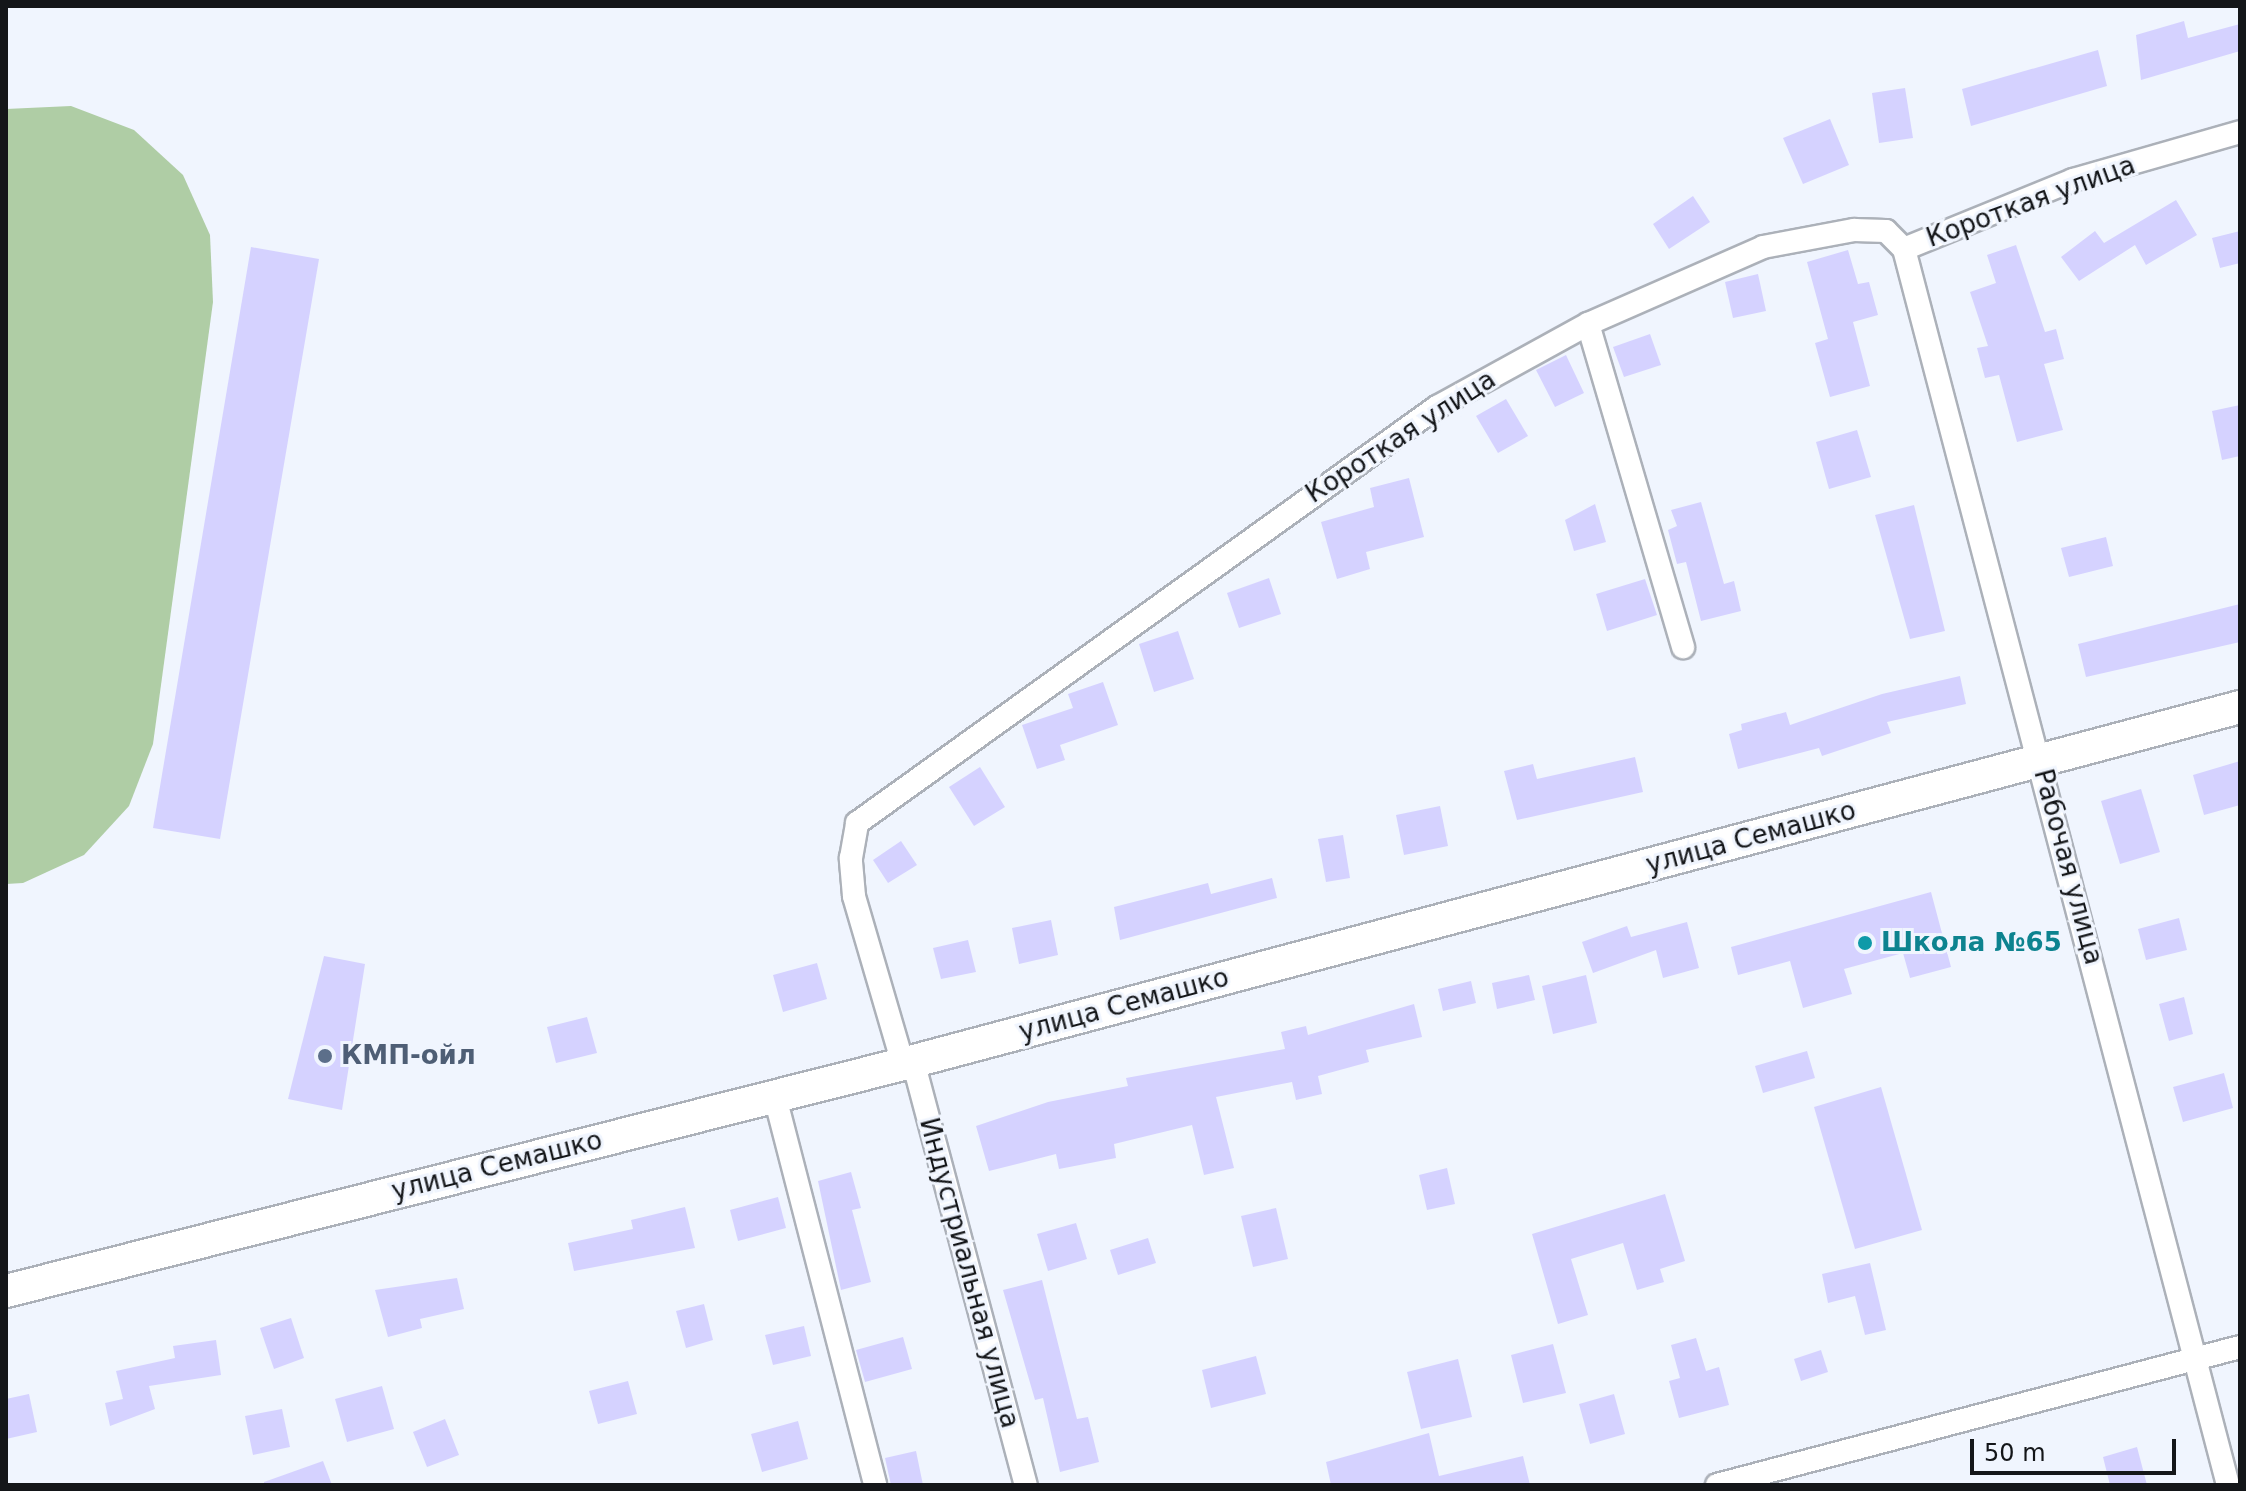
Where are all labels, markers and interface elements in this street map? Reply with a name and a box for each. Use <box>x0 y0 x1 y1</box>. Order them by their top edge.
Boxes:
street label: Короткая улица <box>1922 150 2140 254</box>
street label: Короткая улица <box>1300 364 1502 510</box>
street label: Рабочая улица <box>2027 766 2109 968</box>
street label: улица Семашко <box>1643 795 1859 881</box>
place label: Школа №65 <box>1881 927 2062 959</box>
marker: Школа №65 <box>1856 934 1874 952</box>
street label: улица Семашко <box>1016 962 1232 1048</box>
place label: КМП-ойл <box>341 1040 476 1072</box>
marker: КМП-ойл <box>316 1047 334 1065</box>
street label: Индустриальная улица <box>913 1114 1025 1432</box>
street label: улица Семашко <box>388 1125 606 1207</box>
scale bar <box>1974 1423 2180 1473</box>
text: 50 m <box>1984 1439 2046 1467</box>

